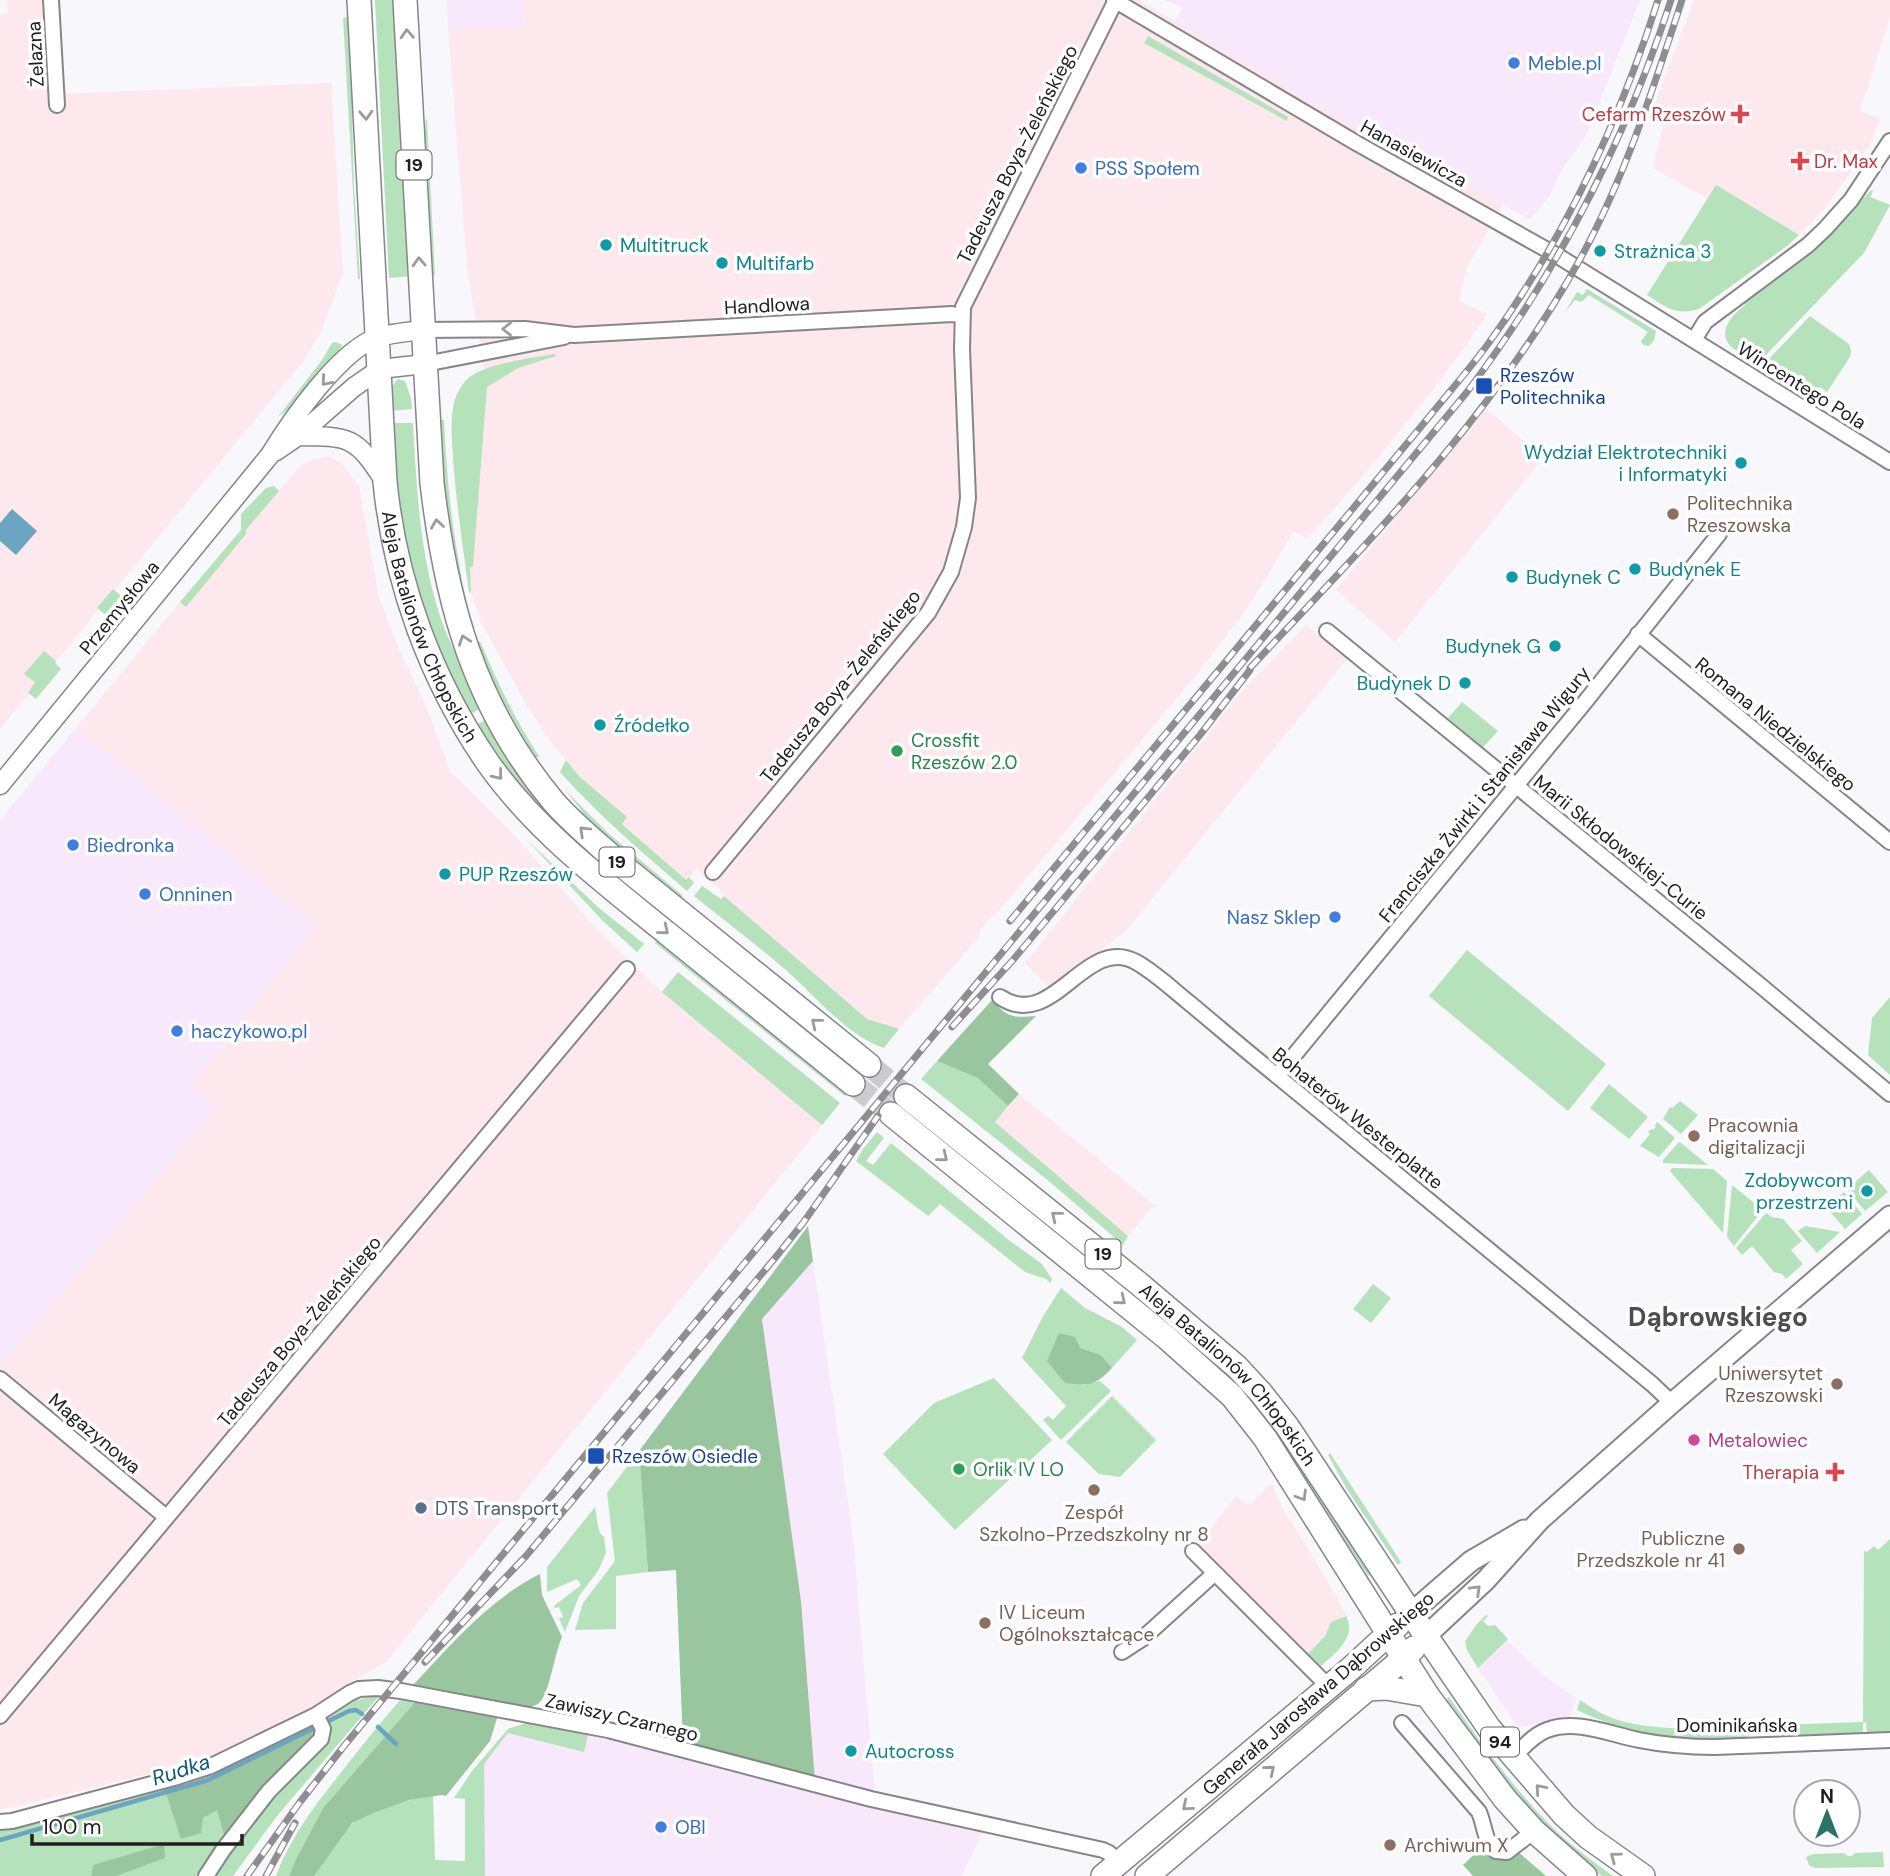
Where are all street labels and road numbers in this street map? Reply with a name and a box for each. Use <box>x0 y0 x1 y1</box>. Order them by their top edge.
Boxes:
street label: Żelazna <box>21 21 50 87</box>
street label: Tadeusza Boya-Żeleńskiego <box>951 41 1084 268</box>
street label: Hanasiewicza <box>1356 114 1471 193</box>
road number: 19 <box>396 150 432 180</box>
street label: Handlowa <box>724 291 810 320</box>
street label: Wincentego Pola <box>1733 336 1871 435</box>
street label: Aleja Batalionów Chłopskich <box>376 509 484 747</box>
street label: Przemysłowa <box>74 555 165 659</box>
street label: Tadeusza Boya-Żeleńskiego <box>754 584 926 788</box>
street label: Romana Niedzielskiego <box>1690 652 1861 797</box>
street label: Franciszka Żwirki i Stanisława Wigury <box>1373 661 1596 927</box>
street label: Marii Skłodowskiej-Curie <box>1528 769 1713 926</box>
road number: 19 <box>600 848 634 876</box>
street label: Bohaterów Westerplatte <box>1267 1042 1448 1195</box>
street label: Tadeusza Boya-Żeleńskiego <box>212 1230 387 1432</box>
road number: 19 <box>1086 1240 1120 1268</box>
street label: Aleja Batalionów Chłopskich <box>1134 1278 1322 1471</box>
street label: Magazynowa <box>43 1388 146 1479</box>
street label: Generała Jarosława Dąbrowskiego <box>1197 1586 1440 1801</box>
street label: Zawiszy Czarnego <box>543 1688 701 1747</box>
street label: Dominikańska <box>1676 1713 1798 1738</box>
road number: 94 <box>1481 1728 1519 1756</box>

